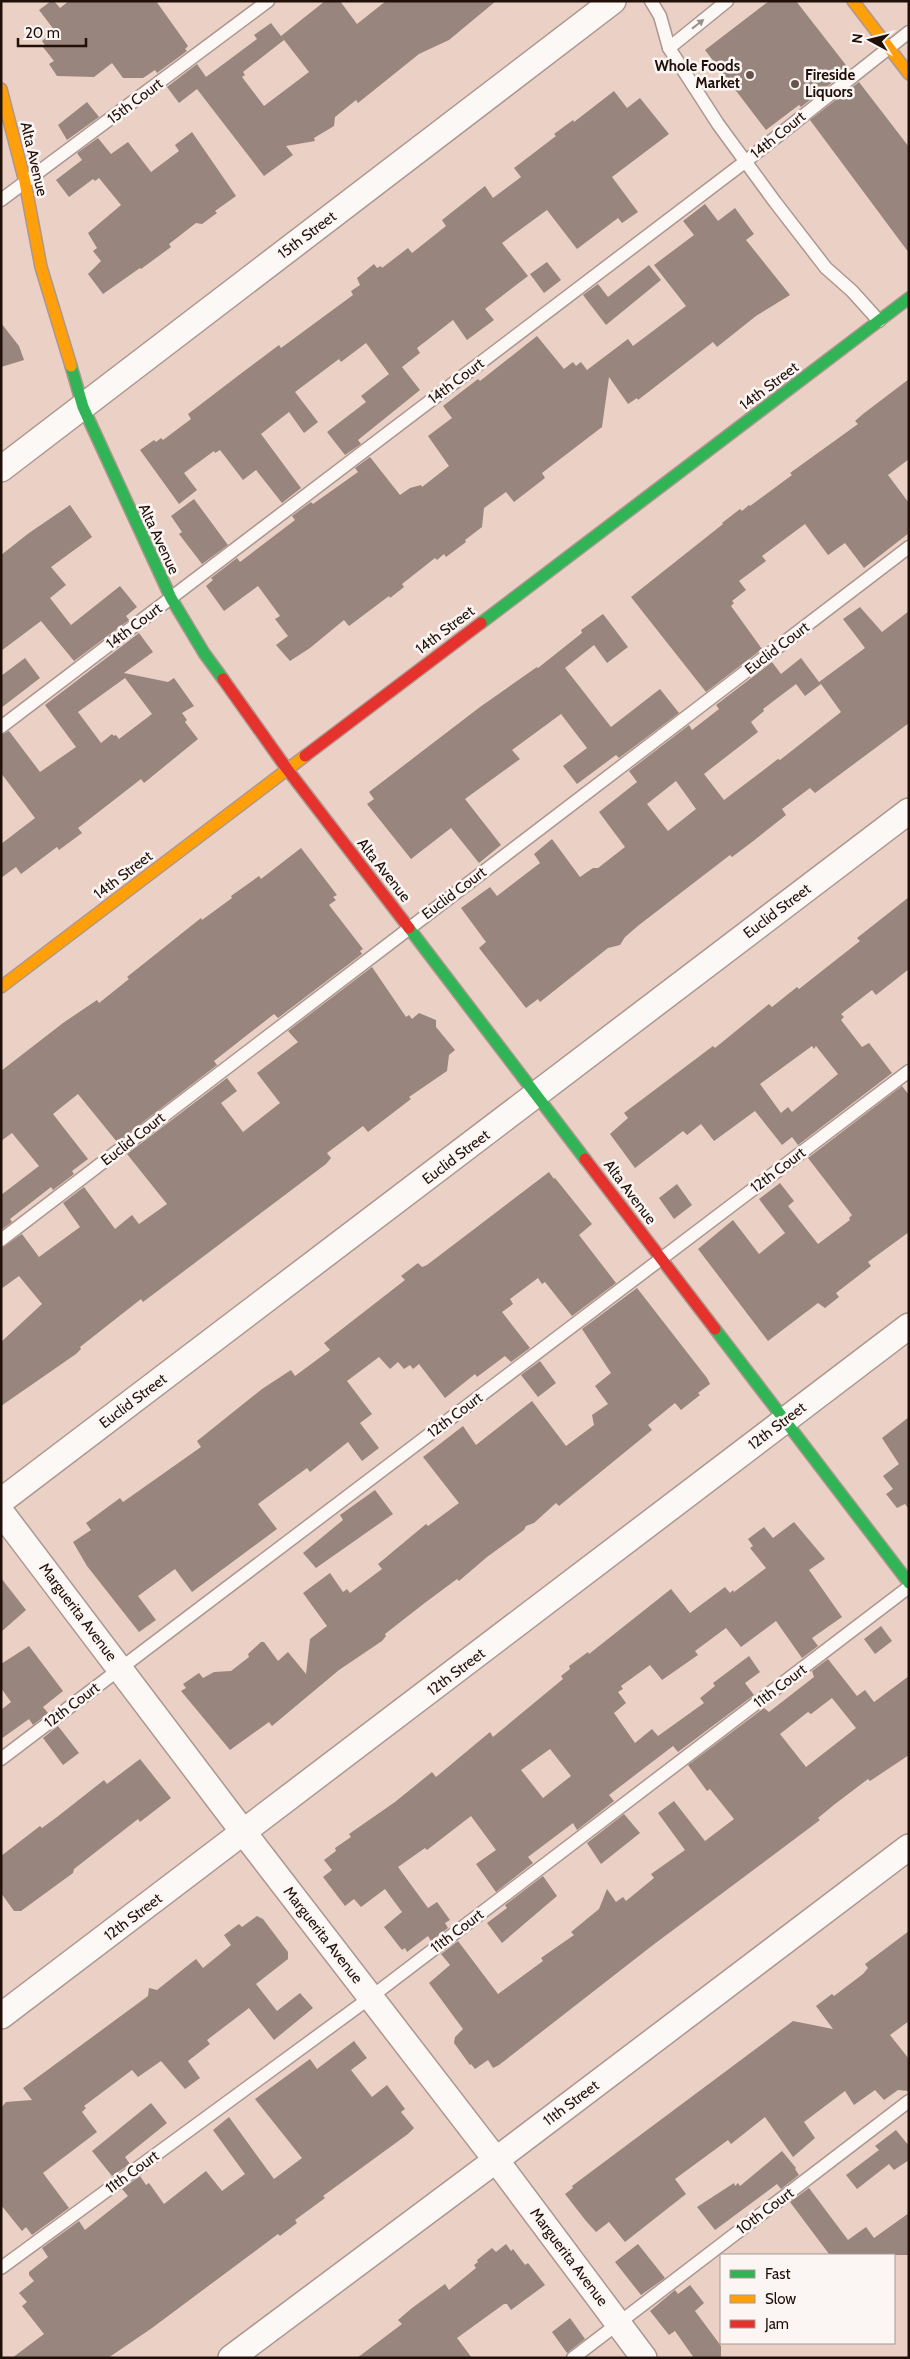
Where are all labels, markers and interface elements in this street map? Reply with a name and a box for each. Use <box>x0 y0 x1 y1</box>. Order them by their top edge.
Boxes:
scale bar <box>18 15 85 47</box>
north arrow <box>845 15 895 65</box>
one-way arrow <box>691 19 704 30</box>
text: 20 m <box>25 24 60 42</box>
text: N <box>848 32 867 44</box>
place label: Whole Foods Market <box>654 57 740 92</box>
place label: Fireside Liquors <box>805 66 855 101</box>
marker: Whole Foods Market <box>744 69 756 81</box>
street label: 15th Court <box>104 74 166 128</box>
marker: Fireside Liquors <box>789 78 801 90</box>
street label: 14th Court <box>747 108 809 162</box>
street label: Alta Avenue <box>17 120 51 198</box>
street label: 15th Street <box>274 207 340 263</box>
street label: 14th Court <box>425 354 487 408</box>
street label: 14th Street <box>736 358 802 414</box>
street label: Alta Avenue <box>135 501 183 577</box>
street label: 14th Court <box>103 599 165 653</box>
street label: 14th Street <box>412 602 478 658</box>
street label: Euclid Court <box>741 618 813 678</box>
street label: Alta Avenue <box>354 835 415 906</box>
street label: 14th Street <box>90 847 156 903</box>
street label: Euclid Court <box>418 863 490 923</box>
street label: Euclid Street <box>740 880 814 942</box>
street label: Euclid Court <box>97 1108 169 1170</box>
street label: Euclid Street <box>419 1126 493 1188</box>
street label: 12th Court <box>747 1143 809 1197</box>
street label: Alta Avenue <box>600 1156 660 1228</box>
street label: Euclid Street <box>96 1370 170 1432</box>
street label: 12th Court <box>424 1388 486 1442</box>
street label: 12th Street <box>744 1398 810 1454</box>
street label: Marguerita Avenue <box>35 1559 121 1665</box>
street label: 12th Street <box>423 1644 489 1700</box>
street label: 11th Court <box>750 1660 810 1712</box>
street label: 12th Court <box>41 1678 103 1732</box>
street label: Marguerita Avenue <box>280 1883 367 1987</box>
street label: 12th Street <box>100 1889 166 1945</box>
street label: 11th Court <box>427 1905 487 1957</box>
street label: 11th Street <box>540 2076 602 2130</box>
street label: 11th Court <box>102 2147 162 2197</box>
street label: 10th Court <box>733 2184 797 2238</box>
street label: Marguerita Avenue <box>526 2204 612 2310</box>
legend <box>720 2254 895 2344</box>
text: Fast <box>765 2265 790 2283</box>
text: Slow <box>765 2290 796 2308</box>
text: Jam <box>764 2315 789 2333</box>

